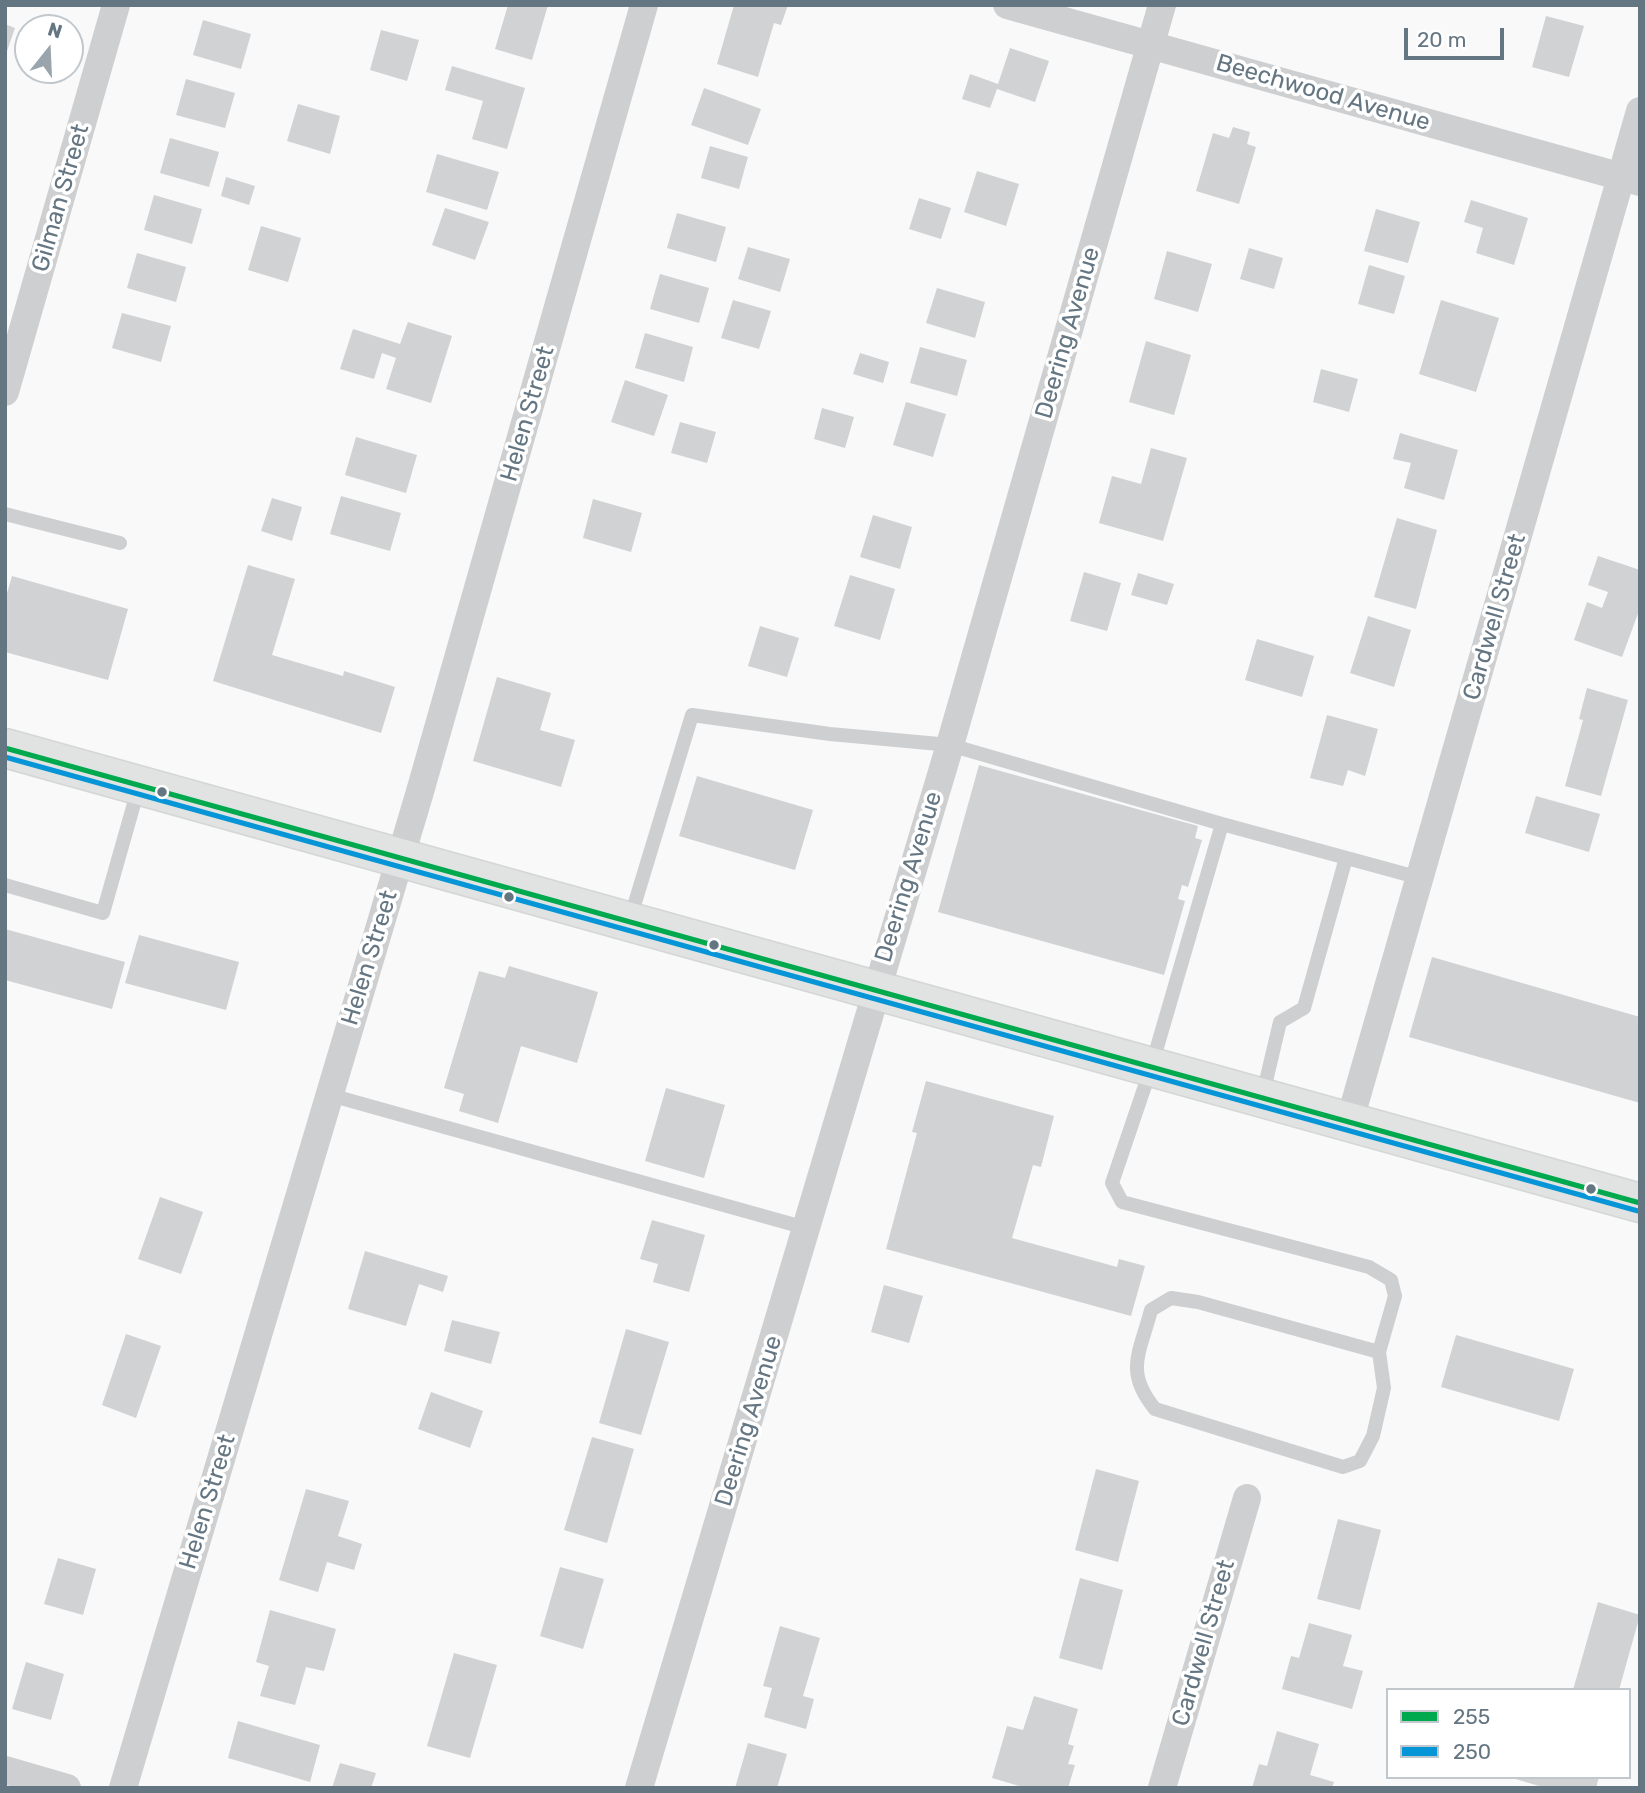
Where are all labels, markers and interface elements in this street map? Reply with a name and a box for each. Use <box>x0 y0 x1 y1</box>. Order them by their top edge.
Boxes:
north arrow <box>14 14 84 84</box>
scale bar <box>1407 14 1507 58</box>
text: N <box>45 17 65 44</box>
text: 20 m <box>1417 27 1466 52</box>
street label: Beechwood Avenue <box>1213 49 1433 137</box>
street label: Gilman Street <box>26 121 96 275</box>
street label: Deering Avenue <box>1030 244 1106 422</box>
street label: Helen Street <box>495 343 561 485</box>
street label: Cardwell Street <box>1457 531 1533 703</box>
unlabelled marker <box>155 785 169 799</box>
street label: Deering Avenue <box>869 788 949 966</box>
street label: Helen Street <box>336 887 404 1029</box>
unlabelled marker <box>502 890 516 904</box>
unlabelled marker <box>707 938 721 952</box>
unlabelled marker <box>1584 1182 1598 1196</box>
street label: Deering Avenue <box>709 1332 789 1510</box>
street label: Helen Street <box>174 1431 242 1573</box>
street label: Cardwell Street <box>1166 1557 1242 1729</box>
legend <box>1386 1688 1631 1779</box>
text: 255 <box>1453 1704 1490 1729</box>
text: 250 <box>1453 1739 1491 1764</box>

